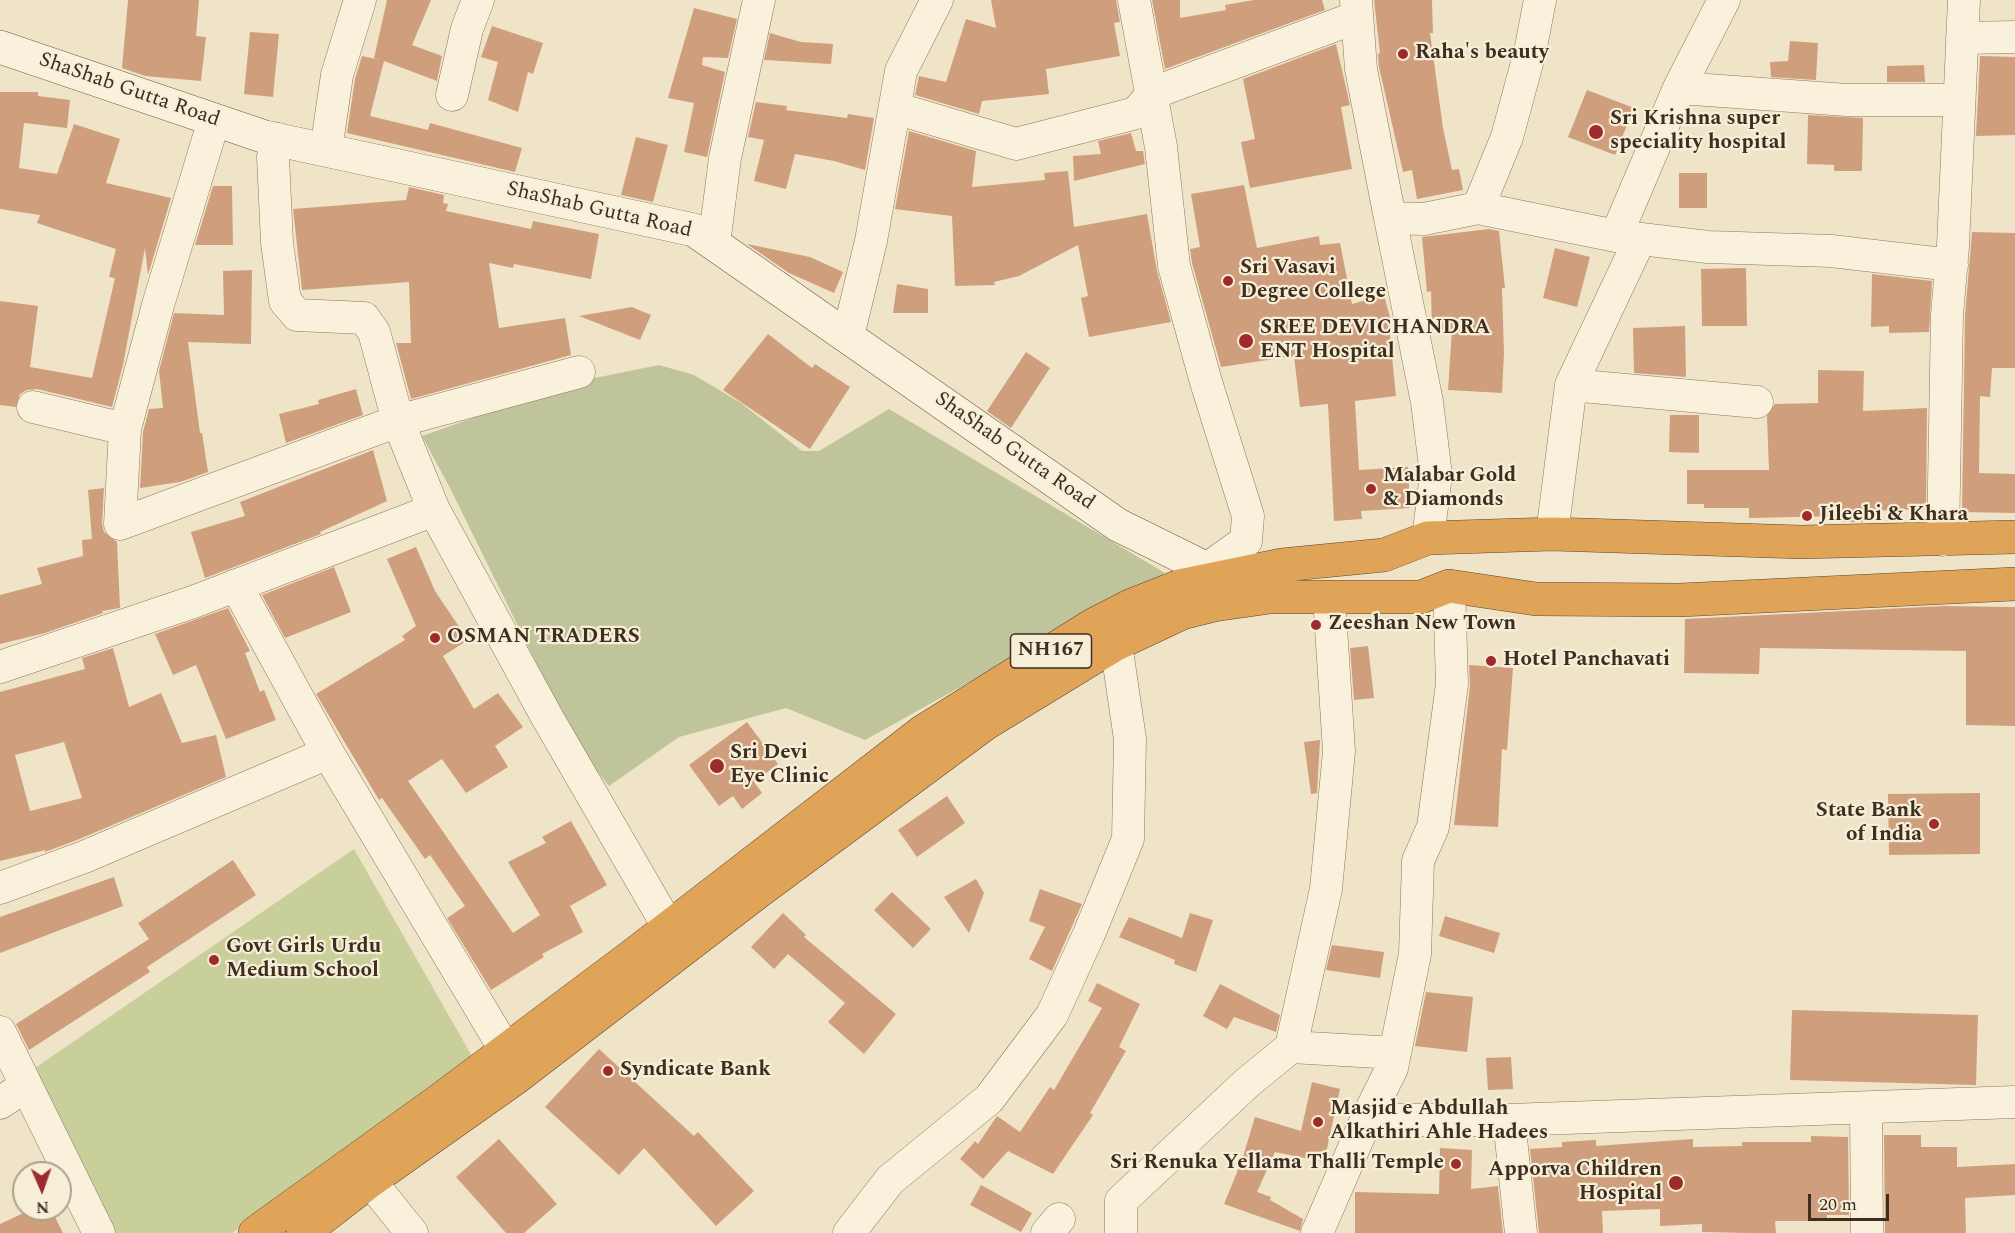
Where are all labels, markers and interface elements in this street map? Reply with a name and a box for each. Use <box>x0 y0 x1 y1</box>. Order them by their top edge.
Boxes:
place label: Raha's beauty <box>1415 41 1549 67</box>
marker: Raha's beauty <box>1396 47 1410 61</box>
street label: ShaShab Gutta Road <box>35 48 223 134</box>
place label: Sri Krishna super speciality hospital <box>1610 107 1786 157</box>
marker: Sri Krishna super speciality hospital <box>1587 123 1605 141</box>
street label: ShaShab Gutta Road <box>504 177 694 245</box>
place label: Sri Vasavi Degree College <box>1240 256 1386 306</box>
marker: Sri Vasavi Degree College <box>1221 274 1235 288</box>
place label: SREE DEVICHANDRA ENT Hospital <box>1260 316 1490 366</box>
marker: SREE DEVICHANDRA ENT Hospital <box>1237 332 1255 350</box>
street label: ShaShab Gutta Road <box>929 387 1099 517</box>
place label: Malabar Gold & Diamonds <box>1383 464 1516 514</box>
marker: Malabar Gold & Diamonds <box>1364 482 1378 496</box>
place label: Jileebi & Khara <box>1819 503 1968 529</box>
marker: Jileebi & Khara <box>1800 509 1814 523</box>
place label: Zeeshan New Town <box>1328 612 1516 638</box>
marker: Zeeshan New Town <box>1309 618 1323 632</box>
place label: OSMAN TRADERS <box>447 625 640 651</box>
marker: OSMAN TRADERS <box>428 631 442 645</box>
road number: NH167 <box>1010 634 1092 668</box>
place label: Hotel Panchavati <box>1503 648 1670 674</box>
marker: Hotel Panchavati <box>1484 654 1498 668</box>
place label: Sri Devi Eye Clinic <box>730 741 829 791</box>
marker: Sri Devi Eye Clinic <box>708 757 726 775</box>
place label: State Bank of India <box>1816 799 1922 849</box>
marker: State Bank of India <box>1927 817 1941 831</box>
place label: Govt Girls Urdu Medium School <box>226 935 381 985</box>
marker: Govt Girls Urdu Medium School <box>207 953 221 967</box>
place label: Syndicate Bank <box>620 1058 771 1084</box>
marker: Syndicate Bank <box>601 1064 615 1078</box>
place label: Masjid e Abdullah Alkathiri Ahle Hadees <box>1330 1097 1548 1147</box>
marker: Masjid e Abdullah Alkathiri Ahle Hadees <box>1311 1115 1325 1129</box>
place label: Sri Renuka Yellama Thalli Temple <box>1110 1151 1444 1177</box>
marker: Sri Renuka Yellama Thalli Temple <box>1449 1157 1463 1171</box>
place label: Apporva Children Hospital <box>1488 1158 1662 1208</box>
north arrow <box>12 1161 72 1221</box>
marker: Apporva Children Hospital <box>1667 1174 1685 1192</box>
scale bar <box>1811 1182 1892 1220</box>
text: 20 m <box>1819 1191 1857 1218</box>
text: N <box>36 1195 50 1219</box>

